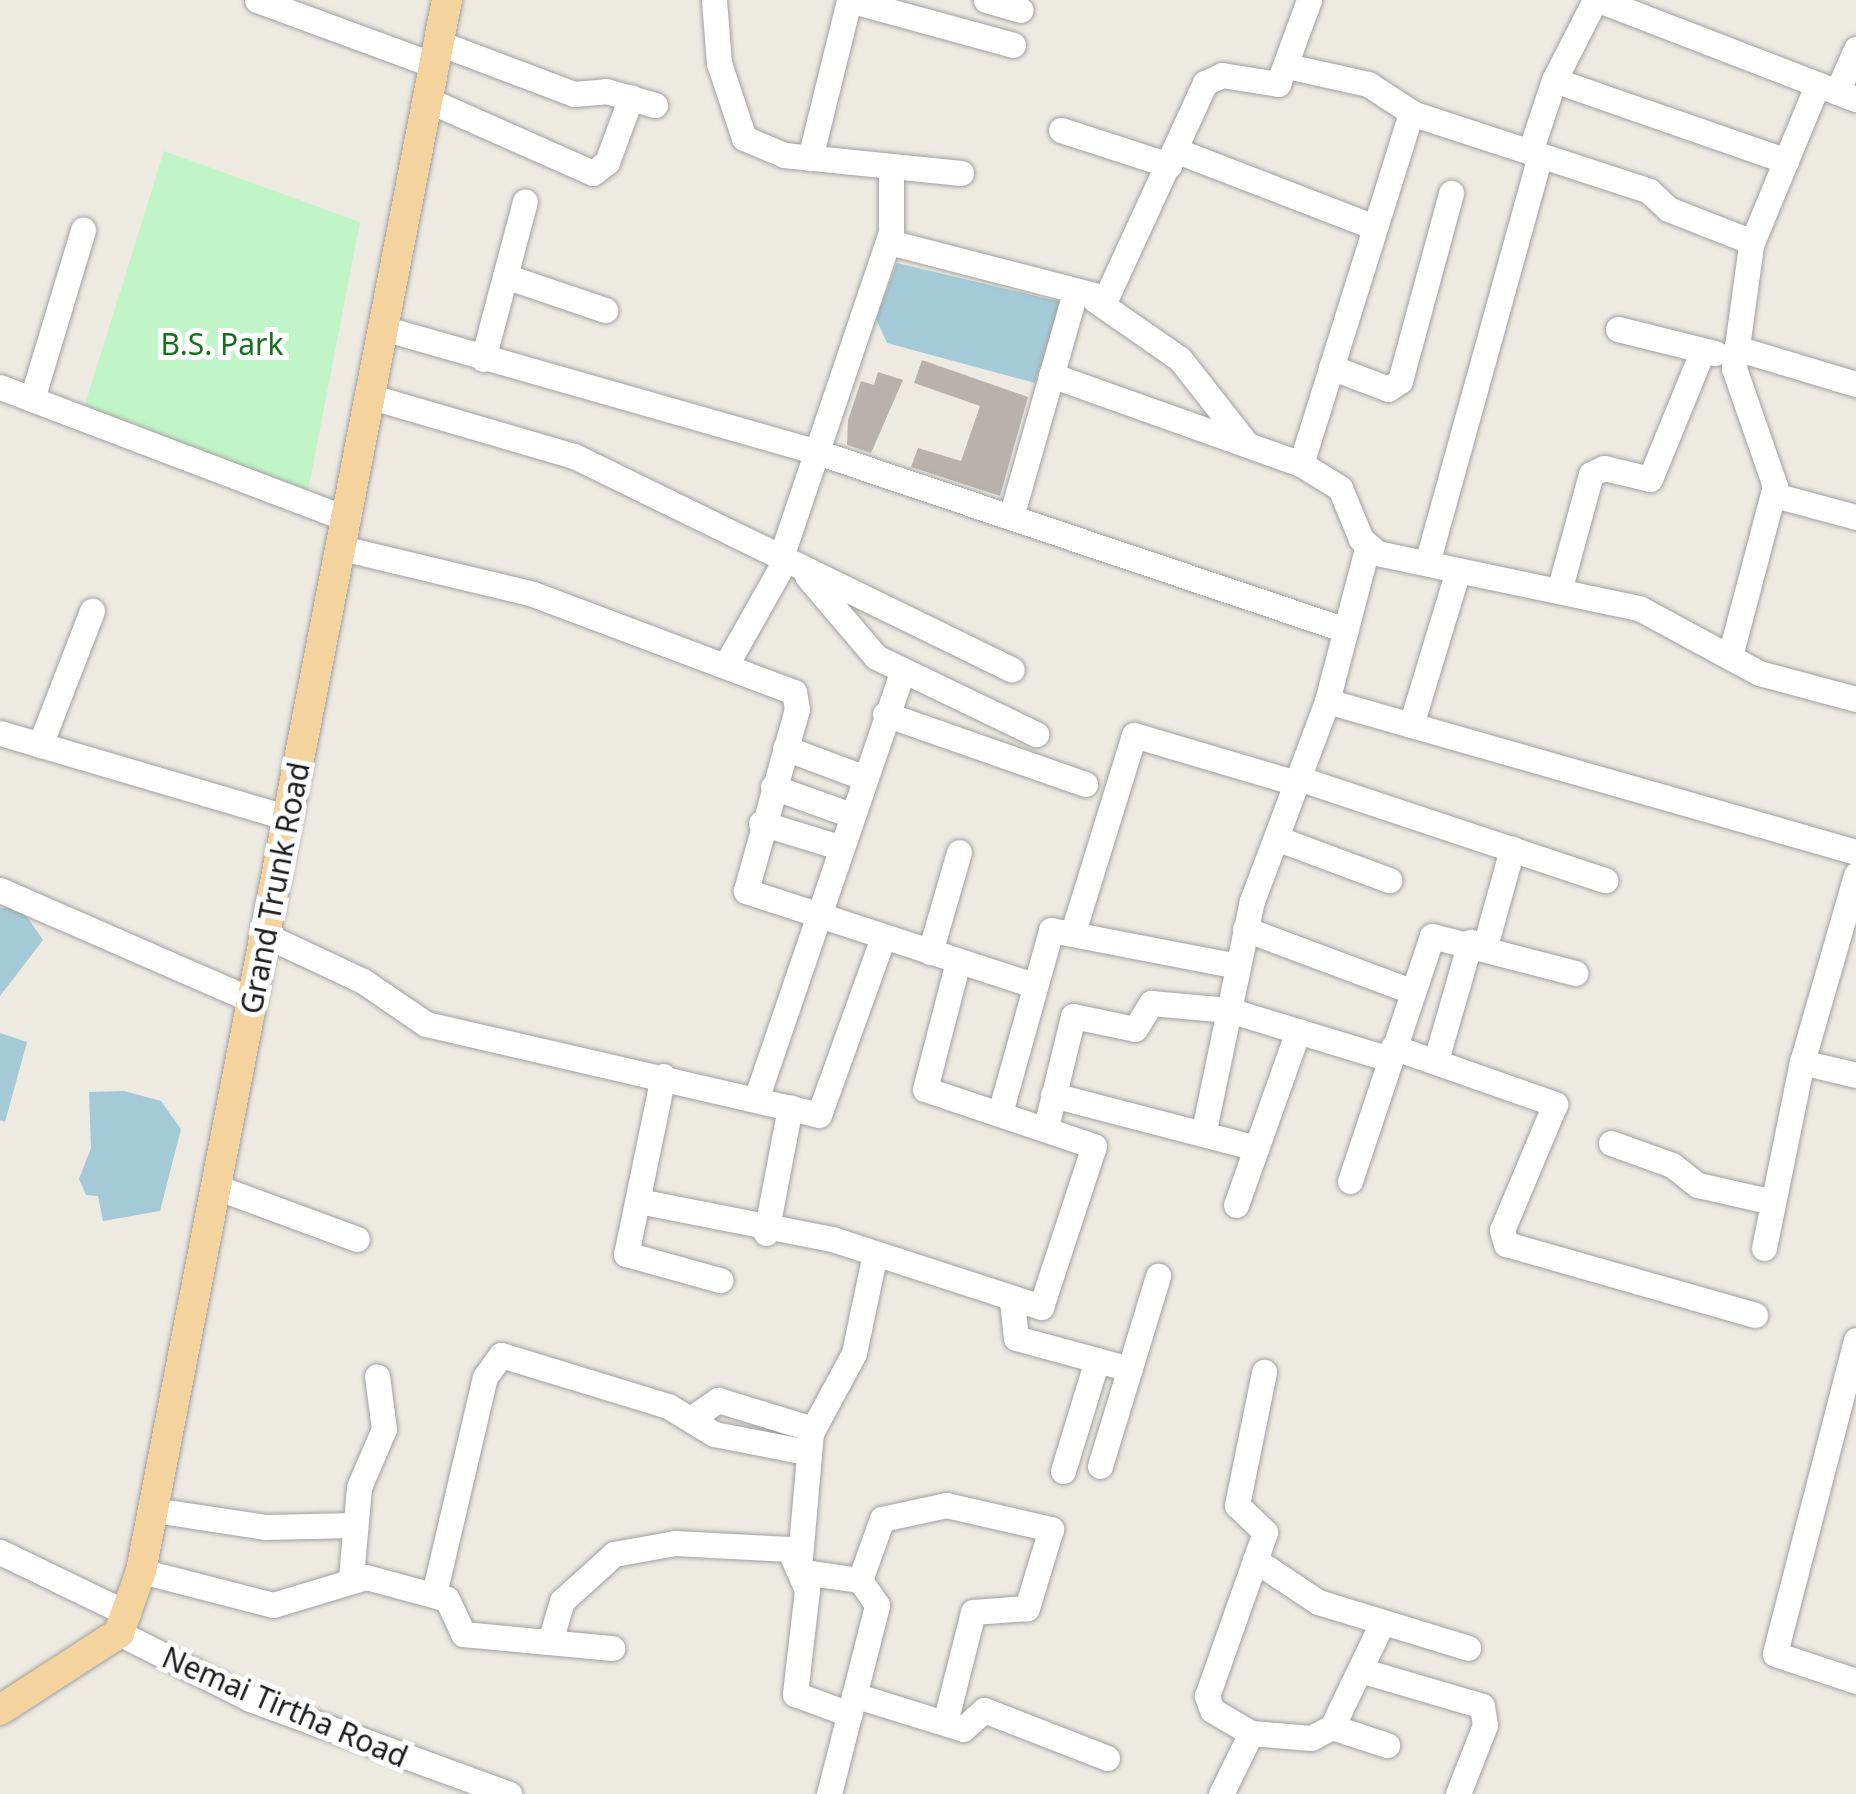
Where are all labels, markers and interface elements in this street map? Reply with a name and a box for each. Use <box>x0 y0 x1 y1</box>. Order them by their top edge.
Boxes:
park label: B.S. Park <box>161 326 283 362</box>
street label: Grand Trunk Road <box>233 759 317 1017</box>
street label: Nemai Tirtha Road <box>157 1639 413 1775</box>

